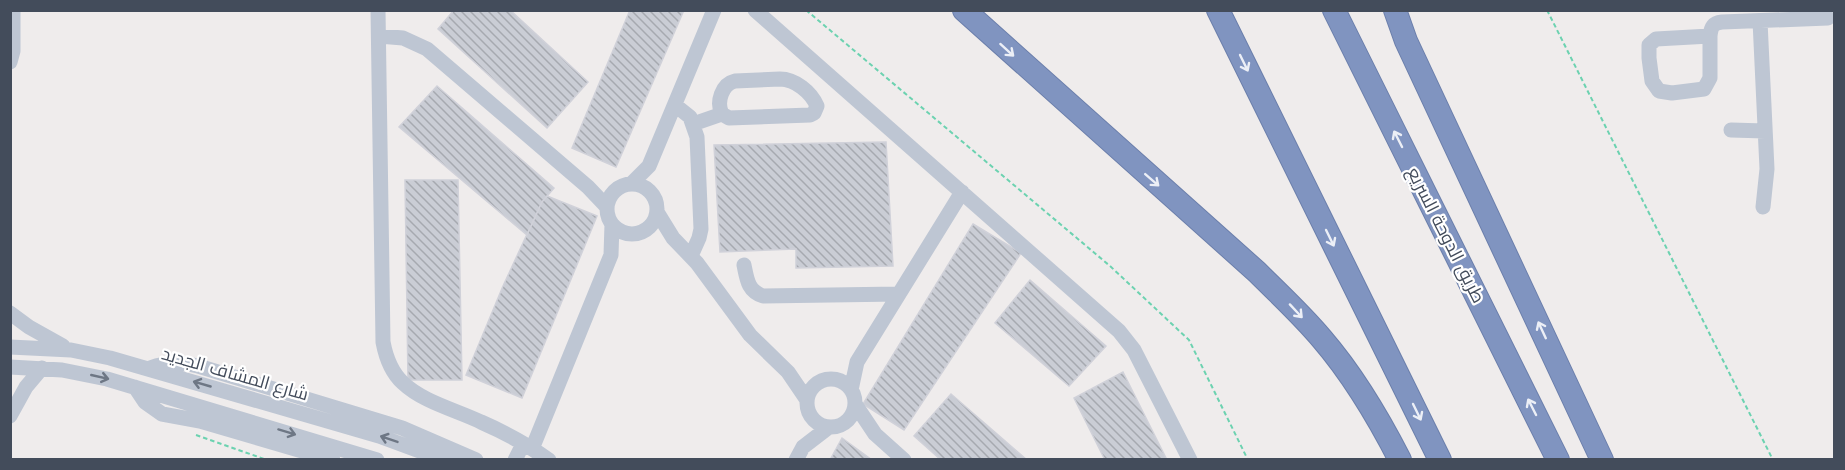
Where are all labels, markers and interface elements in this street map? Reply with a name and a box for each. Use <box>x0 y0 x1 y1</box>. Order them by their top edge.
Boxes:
one-way arrow <box>1000 43 1015 57</box>
one-way arrow <box>1238 54 1250 72</box>
one-way arrow <box>1391 130 1403 148</box>
street label: طريق الدوحة السريع <box>1400 162 1492 308</box>
one-way arrow <box>1144 173 1159 187</box>
one-way arrow <box>1325 228 1337 246</box>
one-way arrow <box>1289 304 1304 319</box>
one-way arrow <box>1536 321 1548 339</box>
street label: شارع المشاف الجديد <box>159 341 311 407</box>
one-way arrow <box>90 372 109 384</box>
one-way arrow <box>193 378 212 390</box>
one-way arrow <box>1525 399 1537 417</box>
one-way arrow <box>1412 403 1423 421</box>
one-way arrow <box>277 427 296 438</box>
one-way arrow <box>380 433 399 444</box>

